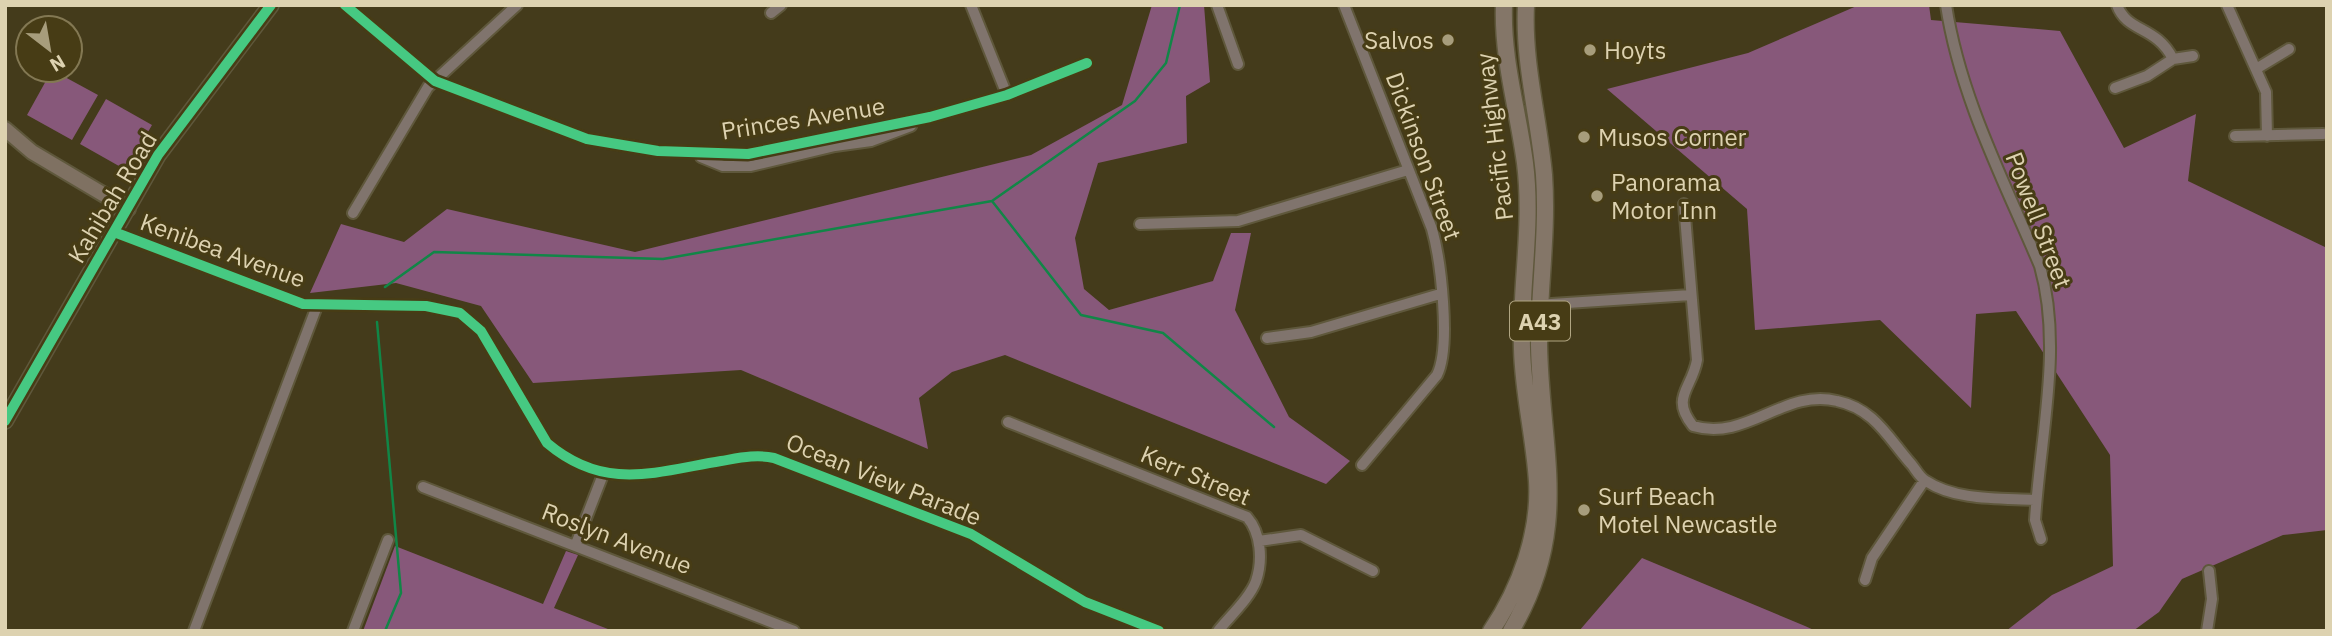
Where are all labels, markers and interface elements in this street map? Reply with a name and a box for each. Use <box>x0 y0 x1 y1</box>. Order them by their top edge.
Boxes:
north arrow <box>14 14 84 84</box>
place label: Salvos <box>1364 24 1434 56</box>
marker: Salvos <box>1440 32 1456 48</box>
place label: Hoyts <box>1604 34 1666 66</box>
marker: Hoyts <box>1582 42 1598 58</box>
text: N <box>46 50 70 77</box>
street label: Pacific Highway <box>1468 51 1520 223</box>
street label: Dickinson Street <box>1379 67 1469 245</box>
street label: Princes Avenue <box>719 89 887 147</box>
place label: Musos Corner <box>1598 121 1747 153</box>
street label: Kahibah Road <box>60 125 164 269</box>
marker: Musos Corner <box>1576 129 1592 145</box>
street label: Powell Street <box>1998 147 2080 293</box>
place label: Panorama Motor Inn <box>1611 166 1721 226</box>
marker: Panorama Motor Inn <box>1589 188 1605 204</box>
street label: Kenibea Avenue <box>136 205 310 295</box>
road number: A43 <box>1510 302 1570 340</box>
street label: Ocean View Parade <box>782 425 986 533</box>
street label: Kerr Street <box>1136 437 1256 513</box>
place label: Surf Beach Motel Newcastle <box>1598 480 1778 540</box>
street label: Roslyn Avenue <box>538 495 696 581</box>
marker: Surf Beach Motel Newcastle <box>1576 502 1592 518</box>

